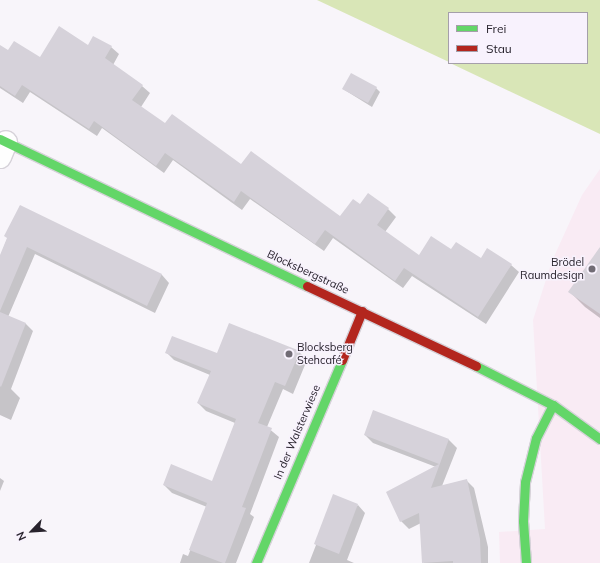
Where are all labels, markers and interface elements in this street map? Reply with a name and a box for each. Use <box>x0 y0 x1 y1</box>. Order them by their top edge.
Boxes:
legend <box>448 12 588 64</box>
text: Frei <box>486 21 506 36</box>
text: Stau <box>486 41 512 56</box>
street label: Blocksbergstraße <box>265 247 351 297</box>
place label: Brödel Raumdesign <box>520 256 584 282</box>
marker: Brödel Raumdesign <box>587 264 597 274</box>
place label: Blocksberg Stehcafé <box>297 341 353 367</box>
marker: Blocksberg Stehcafé <box>284 349 294 359</box>
street label: In der Walsterwiese <box>271 383 323 481</box>
north arrow <box>12 511 52 551</box>
text: N <box>13 529 29 543</box>

